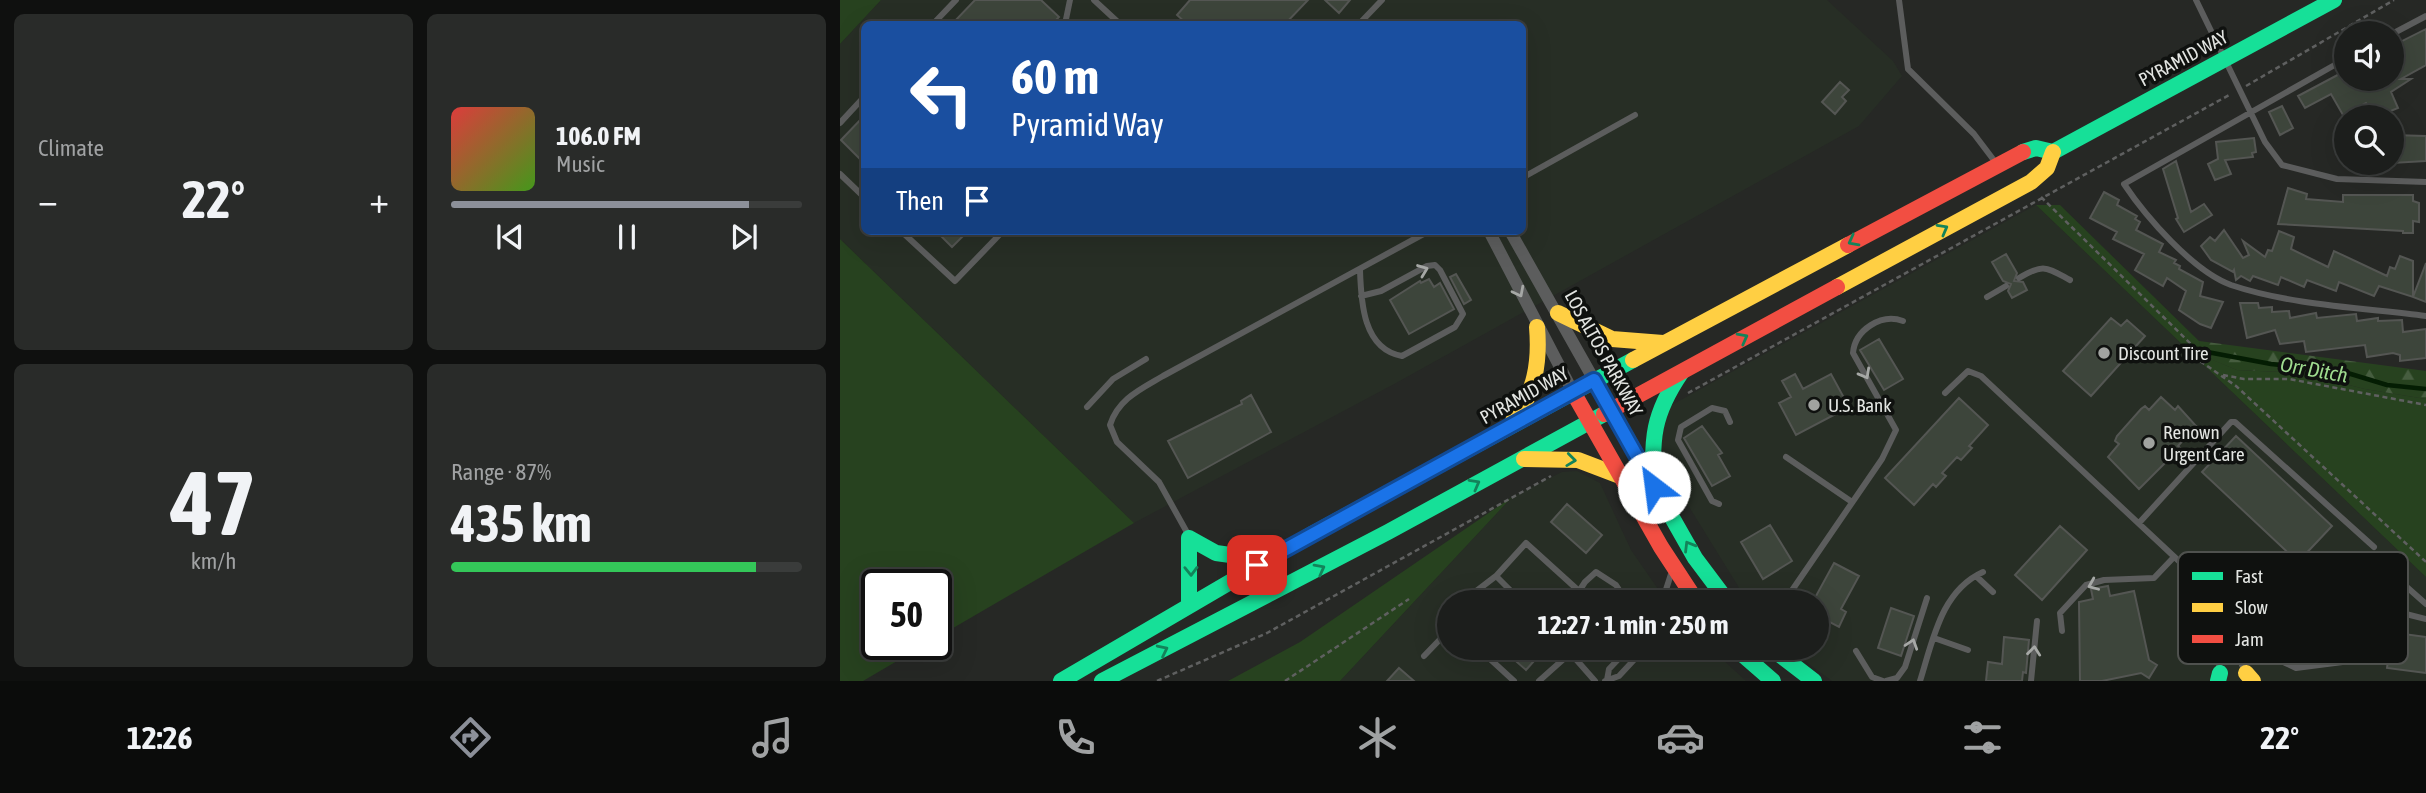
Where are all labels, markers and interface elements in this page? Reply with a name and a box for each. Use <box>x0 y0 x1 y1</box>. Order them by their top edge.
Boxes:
map controls <box>2334 21 2404 175</box>
button: sound <box>2334 21 2404 91</box>
street label: PYRAMID WAY <box>2135 25 2232 91</box>
text: 60 m <box>1011 48 1099 104</box>
icon: left <box>896 49 987 140</box>
button: search <box>2334 105 2404 175</box>
text: Pyramid Way <box>1011 106 1164 143</box>
text: 106.0 FM <box>556 121 641 151</box>
text: Climate <box>38 135 104 161</box>
text: Music <box>556 151 604 177</box>
text: 22° <box>182 169 245 229</box>
text: − <box>38 178 58 221</box>
text: + <box>369 178 389 221</box>
icon: arrive <box>958 182 996 220</box>
text: Then <box>896 186 944 216</box>
icon: previous <box>491 218 529 256</box>
icon: pause <box>608 218 646 256</box>
icon: next <box>725 218 763 256</box>
one-way arrow <box>1935 224 1948 237</box>
one-way arrow <box>1848 233 1860 246</box>
one-way arrow <box>1417 264 1429 278</box>
one-way arrow <box>1511 285 1525 297</box>
street label: LOS ALTOS PARKWAY <box>1560 286 1648 420</box>
one-way arrow <box>1735 333 1748 346</box>
place label: Discount Tire <box>2118 342 2209 364</box>
marker: Discount Tire <box>2096 345 2112 361</box>
water label: Orr Ditch <box>2279 351 2350 387</box>
street label: PYRAMID WAY <box>1476 361 1572 428</box>
one-way arrow <box>1856 366 1870 379</box>
place label: U.S. Bank <box>1828 394 1892 416</box>
marker: U.S. Bank <box>1806 397 1822 413</box>
place label: Renown Urgent Care <box>2163 421 2245 465</box>
marker: Renown Urgent Care <box>2141 435 2157 451</box>
text: 47 <box>171 450 256 554</box>
position arrow <box>1617 450 1691 524</box>
one-way arrow <box>1566 452 1577 467</box>
text: Range · 87% <box>451 459 551 485</box>
one-way arrow <box>1468 479 1481 492</box>
text: 435 km <box>451 493 592 553</box>
pin <box>1227 535 1287 595</box>
one-way arrow <box>1684 541 1697 554</box>
icon: arrive <box>1238 546 1276 584</box>
text: km/h <box>191 548 236 574</box>
legend <box>2178 552 2408 664</box>
one-way arrow <box>1313 564 1325 577</box>
text: Fast <box>2235 565 2263 587</box>
one-way arrow <box>1183 567 1199 577</box>
speed limit sign: 50 <box>861 569 952 660</box>
one-way arrow <box>2088 576 2100 590</box>
text: Slow <box>2235 596 2269 618</box>
text: 12:27 · 1 min · 250 m <box>1538 610 1728 640</box>
text: Jam <box>2235 628 2264 650</box>
one-way arrow <box>1904 639 1918 651</box>
one-way arrow <box>1156 644 1168 658</box>
one-way arrow <box>2026 645 2041 656</box>
icon: directions <box>446 713 495 762</box>
icon: music <box>748 713 797 762</box>
icon: phone <box>1051 713 1100 762</box>
icon: climate <box>1353 713 1402 762</box>
icon: car <box>1656 713 1705 762</box>
icon: filters <box>1958 713 2007 762</box>
text: 12:26 <box>127 719 193 756</box>
text: 22° <box>2260 719 2299 756</box>

